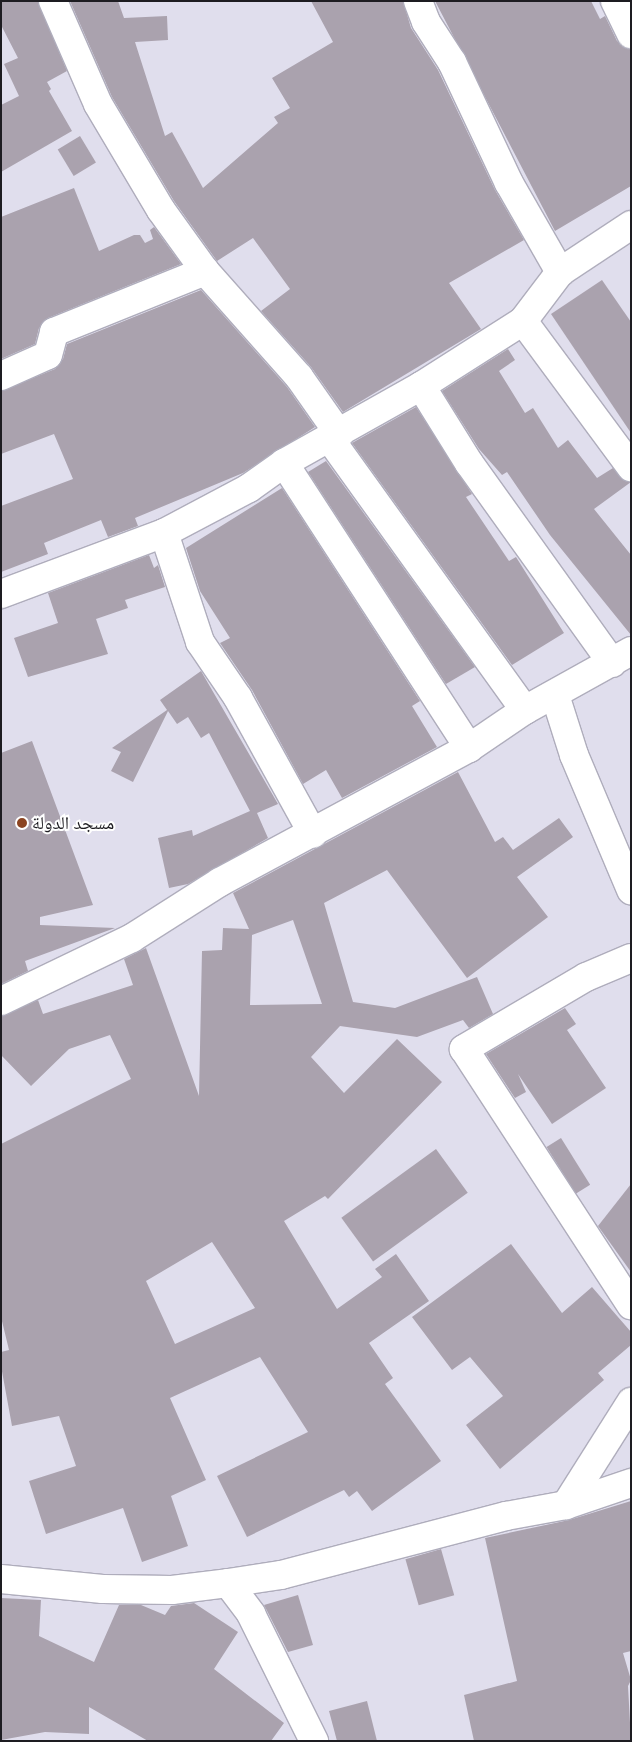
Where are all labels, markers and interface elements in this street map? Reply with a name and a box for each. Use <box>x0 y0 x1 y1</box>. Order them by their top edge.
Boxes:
place label: مسجد الدولة <box>32 812 114 834</box>
marker: مسجد الدولة <box>16 817 28 829</box>

